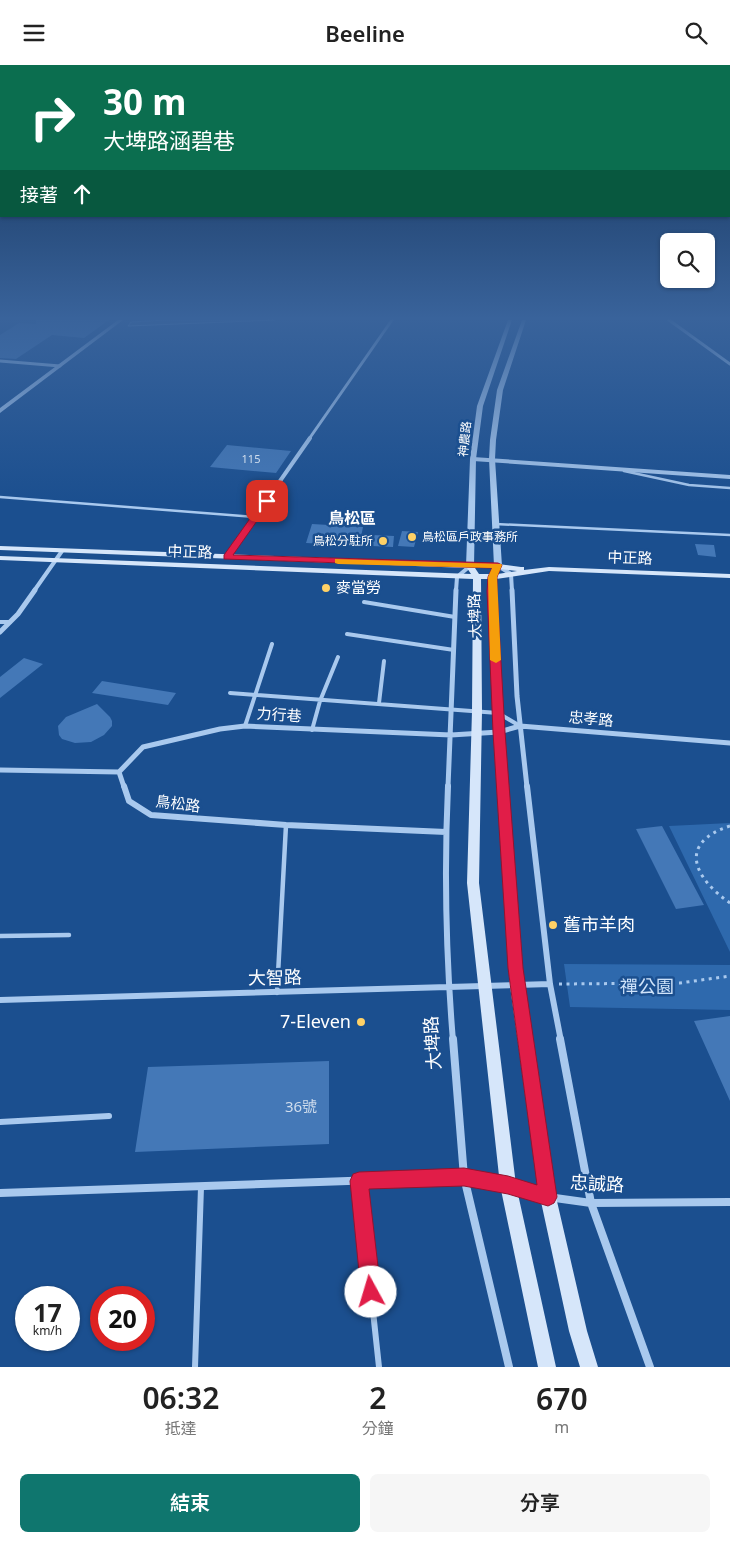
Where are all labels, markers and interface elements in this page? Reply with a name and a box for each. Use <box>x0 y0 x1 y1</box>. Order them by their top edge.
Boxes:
text: Beeline <box>325 18 405 48</box>
icon: menu <box>20 19 48 47</box>
icon: search <box>682 19 710 47</box>
text: 30 m <box>103 78 186 125</box>
icon: right <box>20 85 85 150</box>
text: 大埤路涵碧巷 <box>103 125 235 155</box>
icon: ahead <box>68 180 96 208</box>
text: 接著 <box>20 182 58 208</box>
map controls <box>660 233 715 288</box>
button: search <box>660 233 715 288</box>
street label: 神農路 <box>454 420 475 458</box>
house number: 115 <box>242 451 260 466</box>
pin <box>246 480 288 522</box>
icon: arrive <box>253 487 281 515</box>
district label: 鳥松區 <box>328 507 376 529</box>
place label: 鳥松區戶政事務所 <box>422 528 518 545</box>
marker: 鳥松區戶政事務所 <box>406 531 418 543</box>
place label: 鳥松分駐所 <box>313 532 373 549</box>
marker: 鳥松分駐所 <box>377 535 389 547</box>
street label: 中正路 <box>167 540 213 562</box>
street label: 中正路 <box>607 546 653 568</box>
place label: 麥當勞 <box>336 577 381 597</box>
marker: 麥當勞 <box>320 582 332 594</box>
street label: 大埤路 <box>463 593 485 639</box>
street label: 力行巷 <box>256 702 302 726</box>
street label: 忠孝路 <box>568 706 614 730</box>
street label: 鳥松路 <box>155 790 202 816</box>
place label: 舊市羊肉 <box>563 912 635 936</box>
marker: 舊市羊肉 <box>547 919 559 931</box>
street label: 大智路 <box>248 965 302 989</box>
park label: 禪公園 <box>620 974 674 998</box>
place label: 7-Eleven <box>280 1009 351 1033</box>
street label: 大埤路 <box>418 1015 446 1071</box>
marker: 7-Eleven <box>355 1016 367 1028</box>
house number: 36號 <box>285 1096 317 1116</box>
street label: 忠誠路 <box>569 1170 625 1196</box>
position arrow <box>344 1265 396 1317</box>
speed limit sign: 20 <box>90 1286 155 1351</box>
text: 17 <box>33 1295 62 1329</box>
text: km/h <box>33 1322 62 1339</box>
text: 06:32 <box>142 1377 219 1418</box>
text: 2 <box>369 1377 386 1418</box>
text: 670 <box>536 1378 588 1419</box>
text: m <box>554 1416 569 1438</box>
text: 抵達 <box>165 1417 197 1439</box>
text: 分鐘 <box>362 1417 394 1439</box>
button: 結束 <box>20 1474 360 1532</box>
button: 分享 <box>370 1474 710 1532</box>

